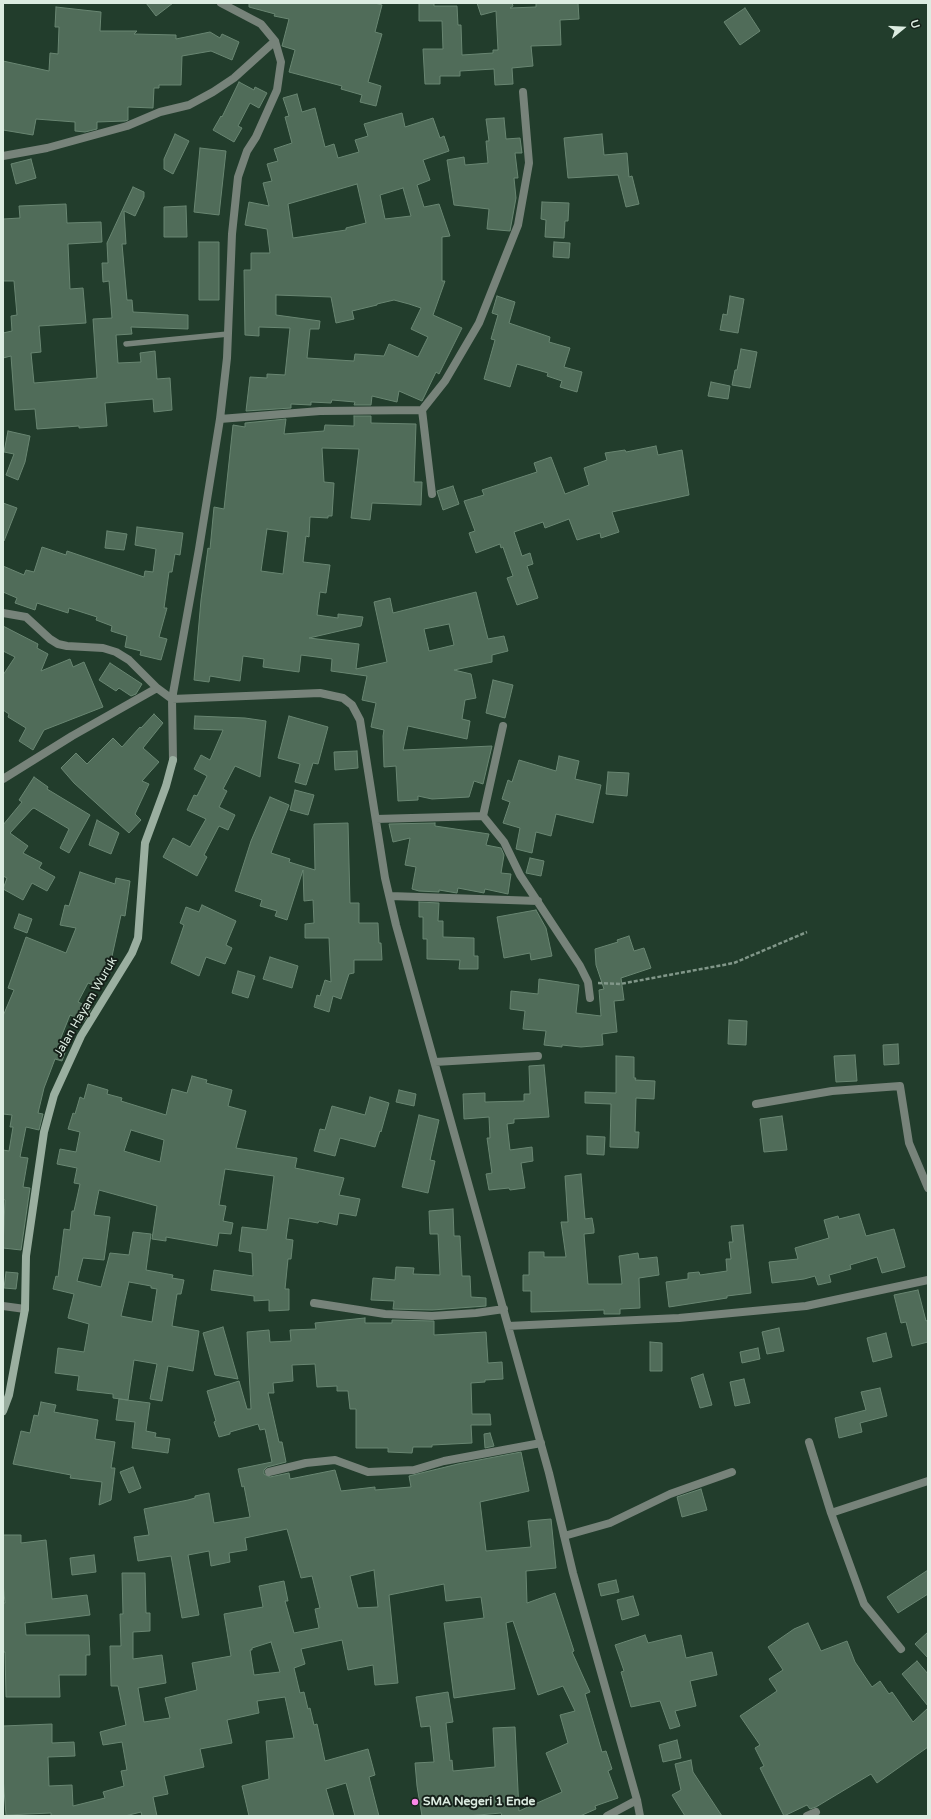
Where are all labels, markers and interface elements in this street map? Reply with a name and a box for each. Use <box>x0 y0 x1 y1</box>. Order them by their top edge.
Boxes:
north arrow <box>883 8 923 48</box>
text: U <box>907 18 922 30</box>
street label: Jalan Hayam Wuruk <box>52 955 120 1059</box>
place label: SMA Negeri 1 Ende <box>423 1795 535 1809</box>
marker: SMA Negeri 1 Ende <box>410 1797 420 1807</box>

